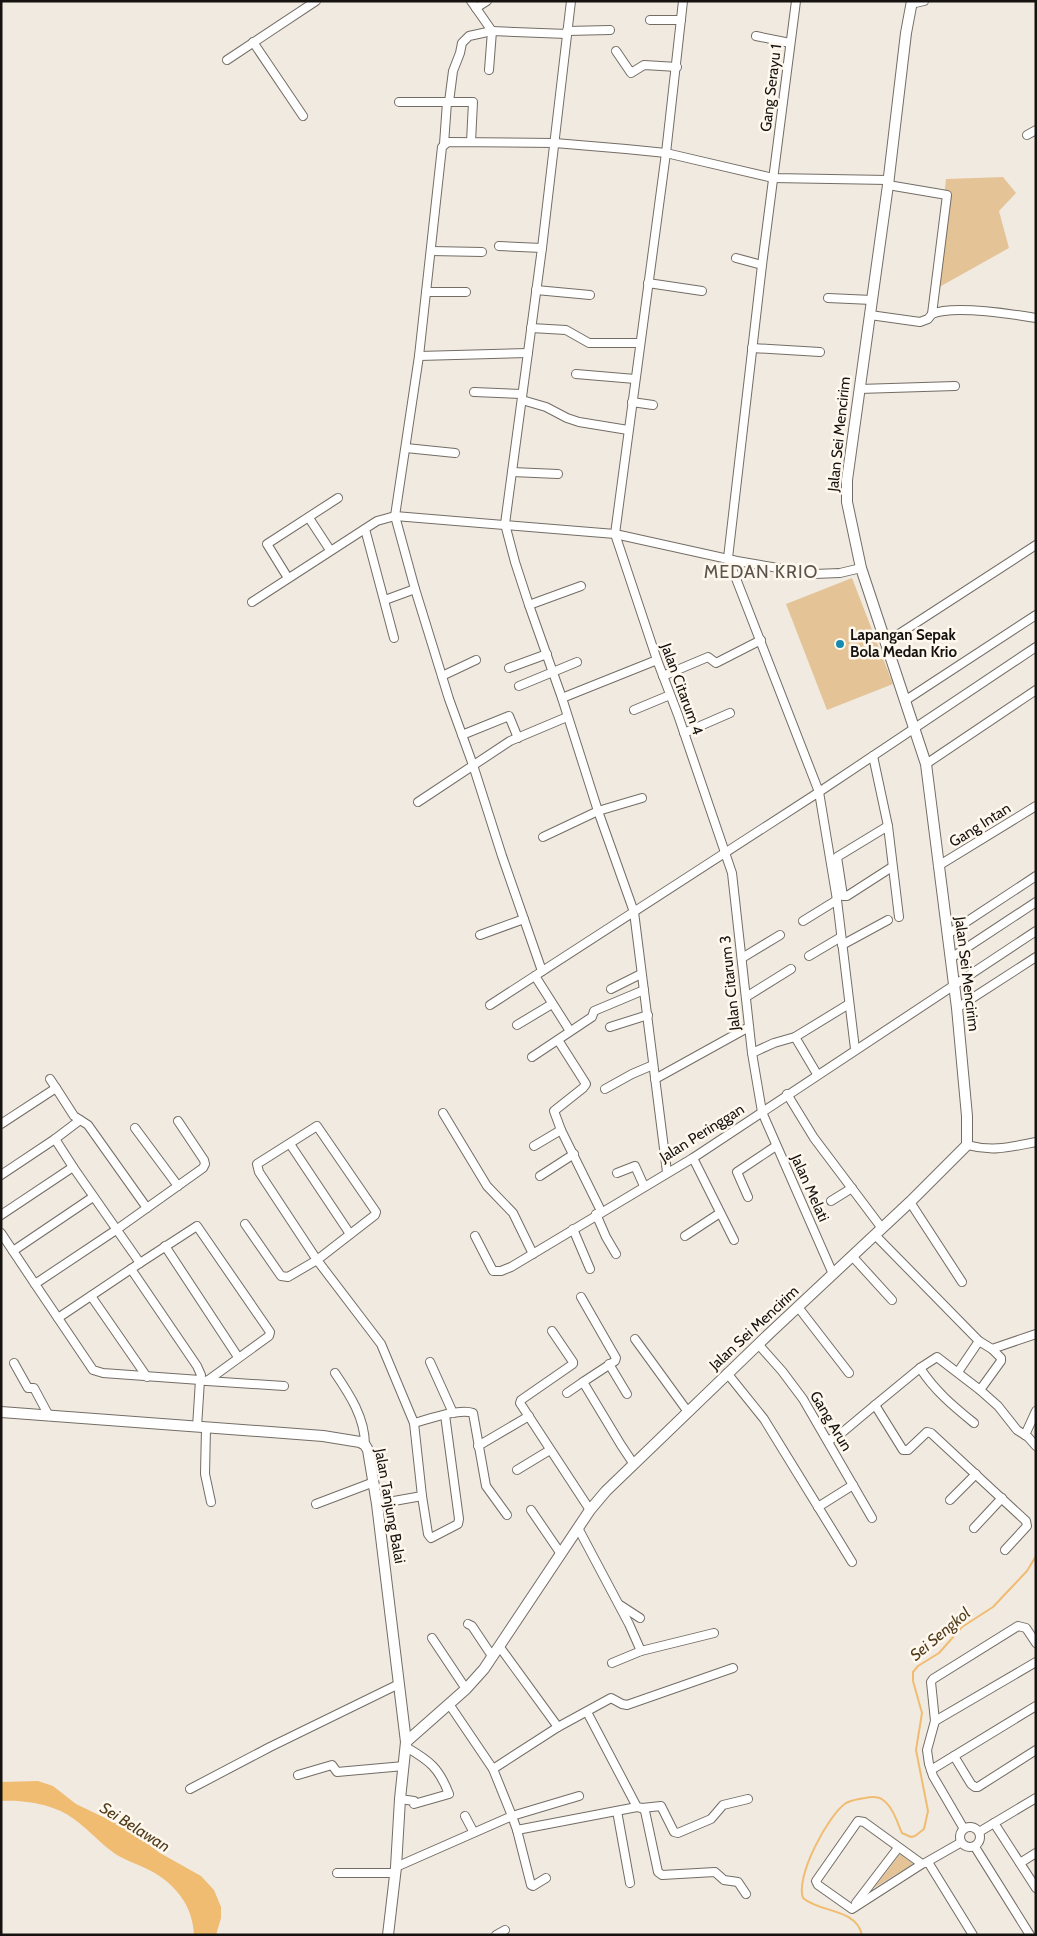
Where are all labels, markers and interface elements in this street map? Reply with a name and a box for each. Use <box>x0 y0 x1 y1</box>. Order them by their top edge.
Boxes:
street label: Gang Serayu 1 <box>757 43 785 133</box>
street label: Jalan Sei Mencirim <box>824 376 854 493</box>
district label: MEDAN KRIO <box>704 561 818 583</box>
place label: Lapangan Sepak Bola Medan Krio <box>850 626 957 661</box>
marker: Lapangan Sepak Bola Medan Krio <box>834 638 846 650</box>
street label: Jalan Citarum 4 <box>657 640 707 738</box>
street label: Gang Intan <box>946 799 1014 851</box>
street label: Jalan Sei Mencirim <box>951 915 983 1032</box>
street label: Jalan Citarum 3 <box>716 934 744 1033</box>
street label: Jalan Peringgan <box>656 1100 748 1167</box>
street label: Jalan Melati <box>787 1151 833 1224</box>
street label: Jalan Sei Mencirim <box>705 1282 802 1375</box>
street label: Gang Arun <box>806 1388 856 1454</box>
street label: Jalan Tanjung Balai <box>371 1446 409 1565</box>
water label: Sei Sengkol <box>906 1603 974 1665</box>
water label: Sei Belawan <box>97 1798 173 1856</box>

